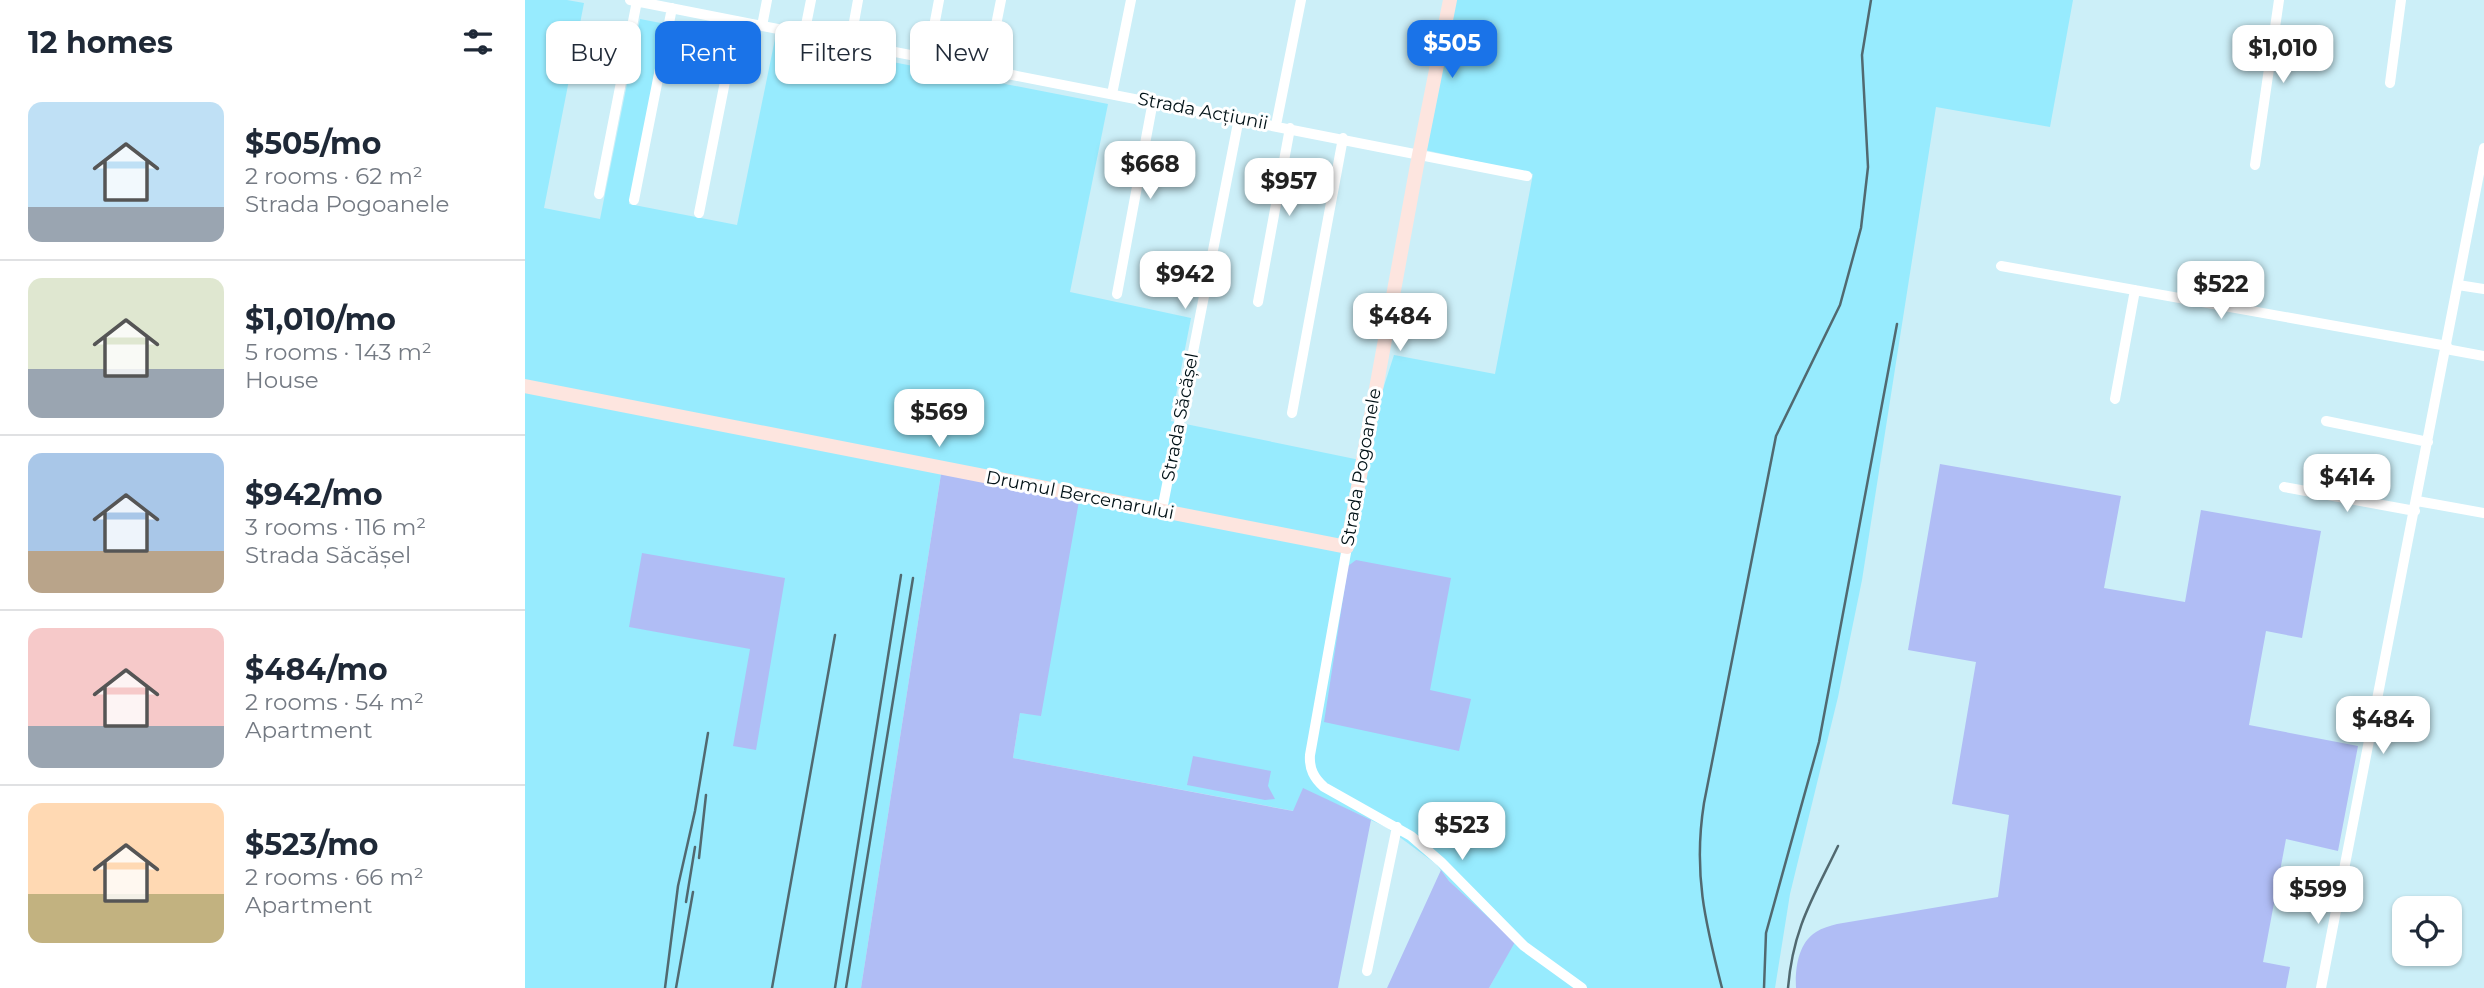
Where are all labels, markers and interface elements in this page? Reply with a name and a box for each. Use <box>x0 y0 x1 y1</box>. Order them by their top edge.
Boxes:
pin: $505 <box>1411 20 1493 80</box>
chip: Buy <box>546 21 641 84</box>
chip: Rent <box>655 21 761 84</box>
chip: Filters <box>775 21 896 84</box>
chip: New <box>910 21 1013 84</box>
icon: filters <box>459 23 497 61</box>
text: 12 homes <box>28 24 173 61</box>
pin: $1,010 <box>2226 25 2340 85</box>
text: $505 <box>1423 29 1481 57</box>
text: $1,010 <box>2248 34 2318 62</box>
street label: Strada Acțiunii <box>1136 88 1270 135</box>
text: $505/mo <box>245 125 381 162</box>
icon: home <box>84 130 168 214</box>
pin: $668 <box>1109 142 1191 201</box>
text: $668 <box>1120 150 1180 178</box>
pin: $957 <box>1248 158 1330 218</box>
text: 2 rooms · 62 m² <box>245 162 423 190</box>
text: $957 <box>1261 167 1317 195</box>
text: Strada Pogoanele <box>245 190 449 218</box>
pin: $942 <box>1144 252 1226 311</box>
text: $942 <box>1156 260 1214 288</box>
pin: $522 <box>2180 262 2262 321</box>
text: $522 <box>2193 270 2249 298</box>
pin: $484 <box>1359 294 1441 353</box>
text: $1,010/mo <box>245 301 396 338</box>
text: $484 <box>1369 302 1431 330</box>
icon: home <box>84 306 168 390</box>
text: 5 rooms · 143 m² <box>245 338 432 366</box>
street label: Strada Săcășel <box>1157 351 1204 483</box>
text: House <box>245 366 319 394</box>
street label: Strada Pogoanele <box>1336 386 1386 548</box>
pin: $569 <box>898 390 980 449</box>
text: $569 <box>910 398 968 426</box>
pin: $414 <box>2306 454 2388 514</box>
text: $414 <box>2319 463 2375 491</box>
street label: Drumul Bercenarului <box>984 466 1176 524</box>
text: $942/mo <box>245 476 383 513</box>
icon: home <box>84 481 168 565</box>
text: 3 rooms · 116 m² <box>245 513 426 541</box>
text: Strada Săcășel <box>245 541 411 569</box>
text: $484/mo <box>245 651 388 688</box>
icon: home <box>84 656 168 740</box>
text: 2 rooms · 54 m² <box>245 688 424 716</box>
pin: $484 <box>2342 696 2424 756</box>
text: $484 <box>2352 705 2414 733</box>
text: Apartment <box>245 716 373 744</box>
pin: $523 <box>1421 802 1503 862</box>
text: $523 <box>1434 811 1490 839</box>
text: $523/mo <box>245 826 378 863</box>
icon: home <box>84 831 168 915</box>
text: 2 rooms · 66 m² <box>245 863 424 891</box>
pin: $599 <box>2277 866 2359 926</box>
text: $599 <box>2289 875 2347 903</box>
text: Apartment <box>245 891 373 919</box>
map controls <box>2392 896 2462 966</box>
button: locate <box>2392 896 2462 966</box>

